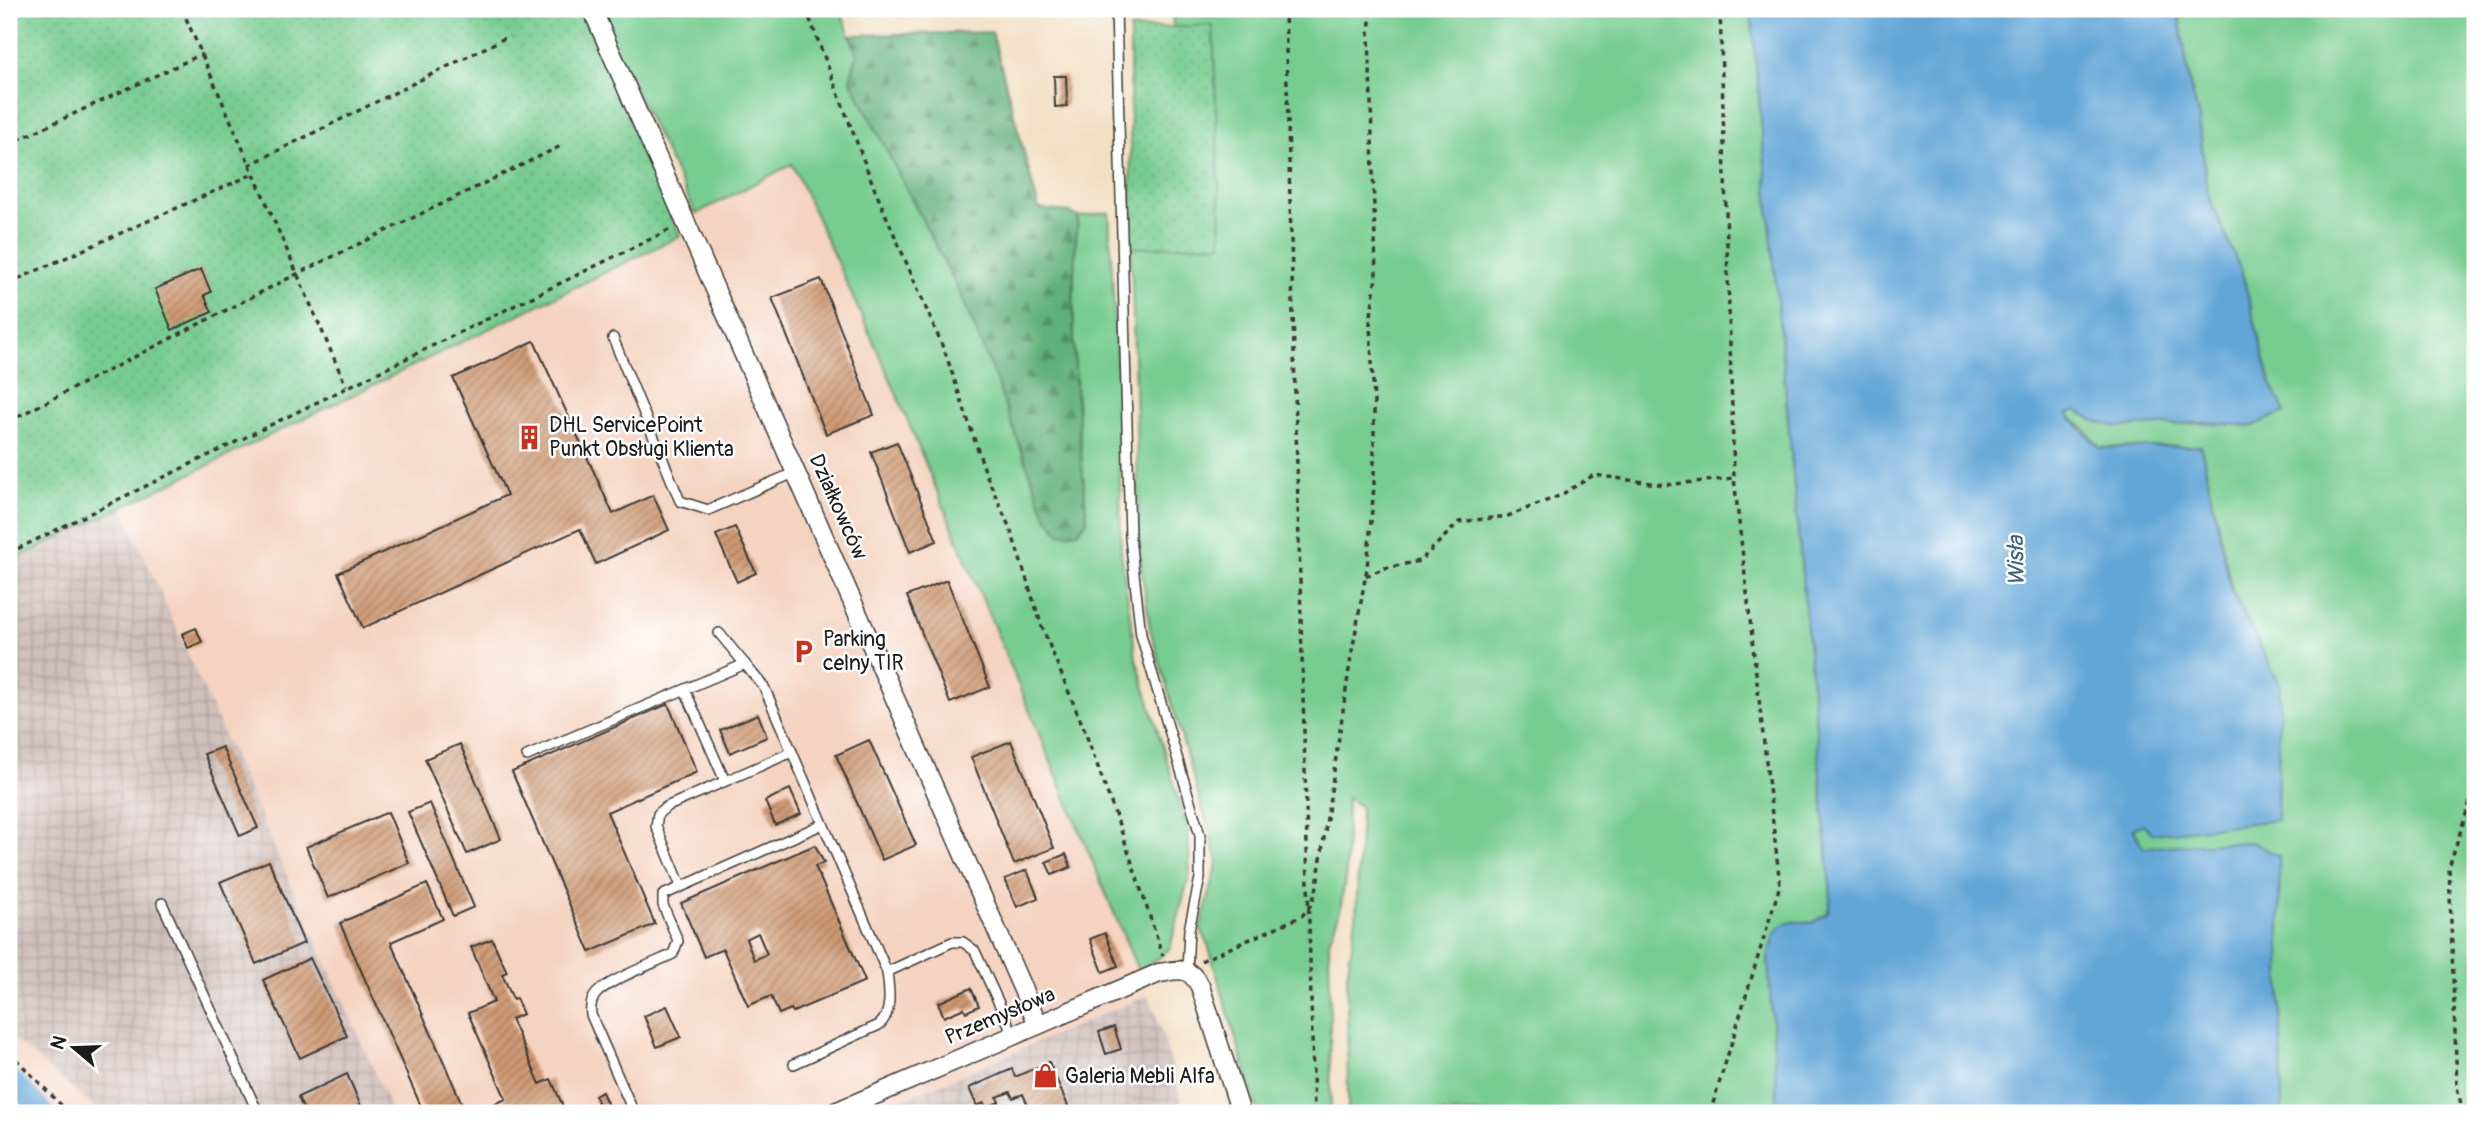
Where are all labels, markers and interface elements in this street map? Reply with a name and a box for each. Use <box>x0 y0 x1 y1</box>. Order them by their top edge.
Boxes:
place label: DHL ServicePoint Punkt Obsługi Klienta <box>549 412 734 463</box>
building icon: DHL ServicePoint Punkt Obsługi Klienta <box>515 423 543 451</box>
street label: Działkowców <box>803 450 873 564</box>
water label: Wisła <box>2001 534 2031 586</box>
place label: Parking celny TIR <box>823 626 904 677</box>
parking icon: Parking celny TIR <box>789 637 817 665</box>
street label: Przemysłowa <box>941 981 1059 1051</box>
north arrow <box>38 1014 108 1084</box>
text: N <box>45 1033 72 1053</box>
shop icon: Galeria Mebli Alfa <box>1031 1062 1059 1090</box>
place label: Galeria Mebli Alfa <box>1065 1063 1215 1090</box>

